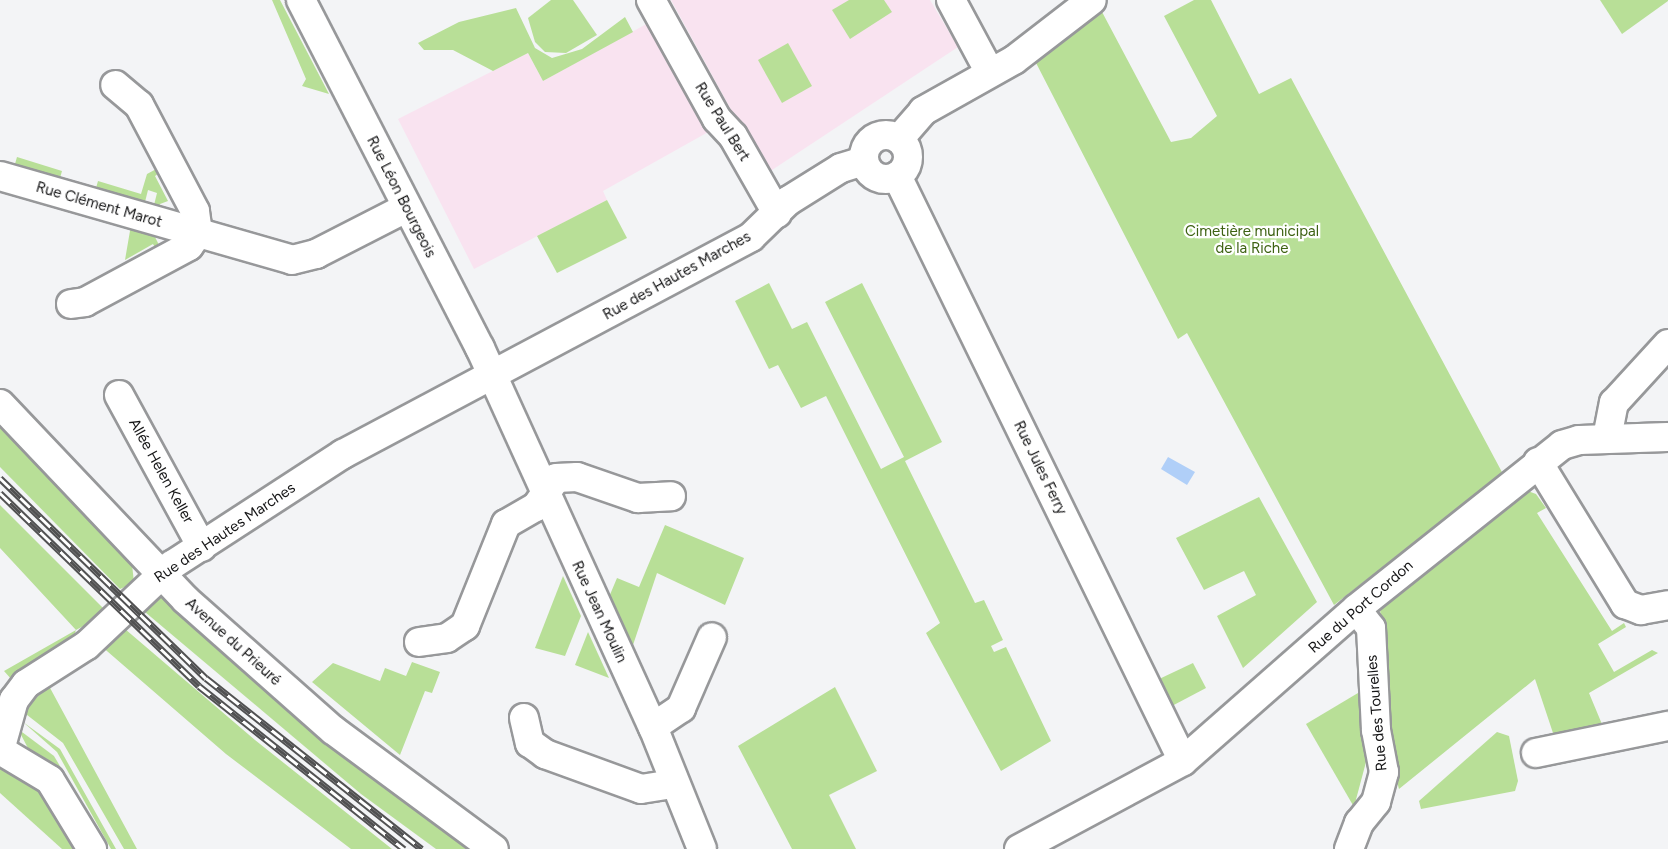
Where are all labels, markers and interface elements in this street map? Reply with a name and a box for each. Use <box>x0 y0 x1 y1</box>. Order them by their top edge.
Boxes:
street label: Rue Paul Bert <box>691 79 753 165</box>
street label: Rue Léon Bourgeois <box>363 133 439 261</box>
street label: Rue Clément Marot <box>34 178 164 232</box>
park label: Cimetière municipal de la Riche <box>1185 222 1319 257</box>
street label: Rue des Hautes Marches <box>600 228 754 324</box>
street label: Allée Helen Keller <box>125 415 197 527</box>
street label: Rue Jules Ferry <box>1010 418 1070 518</box>
street label: Rue des Hautes Marches <box>151 479 299 587</box>
street label: Rue du Port Cordon <box>1305 557 1417 657</box>
street label: Rue Jean Moulin <box>568 558 630 666</box>
street label: Avenue du Prieuré <box>182 594 284 690</box>
street label: Rue des Tourelles <box>1363 654 1391 772</box>

